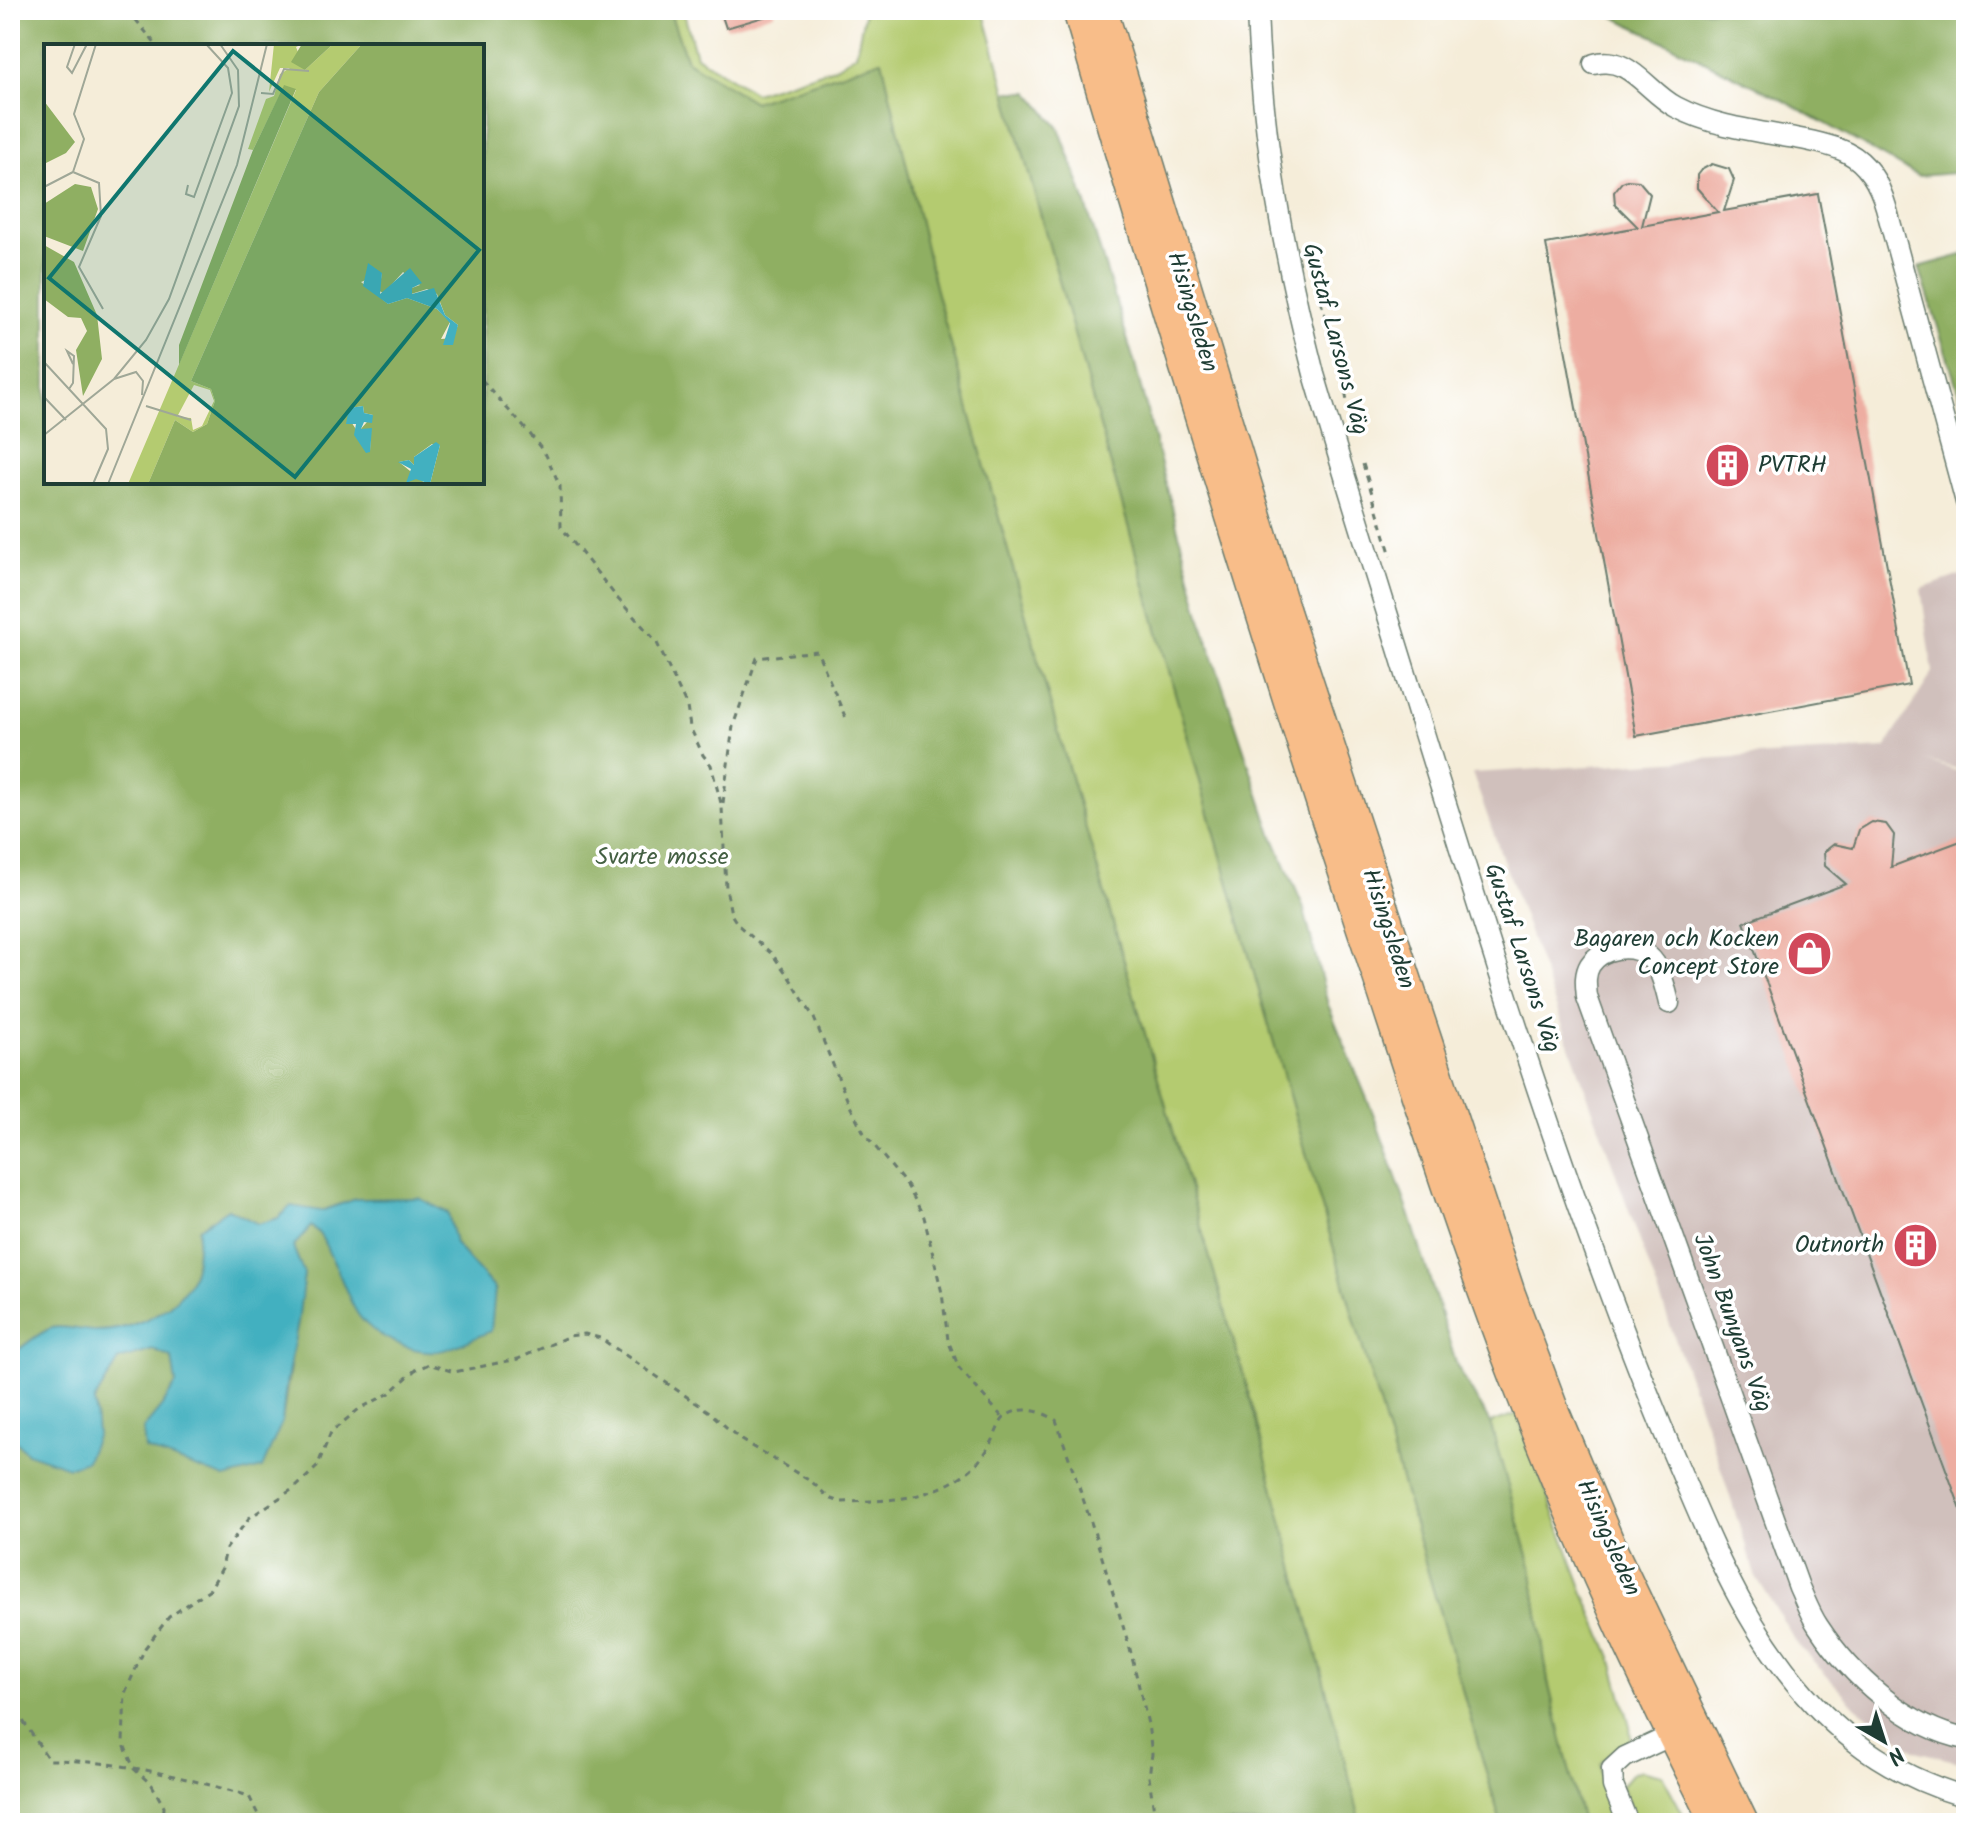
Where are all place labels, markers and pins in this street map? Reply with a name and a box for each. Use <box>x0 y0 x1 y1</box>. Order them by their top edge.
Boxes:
building icon: PVTRH <box>1703 441 1751 489</box>
place label: PVTRH <box>1758 446 1827 485</box>
place label: Bagaren och Kocken Concept Store <box>1574 920 1779 987</box>
shop icon: Bagaren och Kocken Concept Store <box>1786 929 1834 977</box>
building icon: Outnorth <box>1891 1221 1939 1269</box>
place label: Outnorth <box>1795 1226 1884 1265</box>

